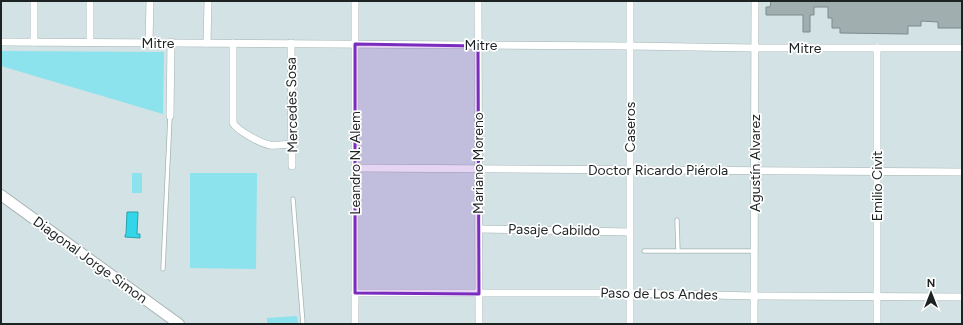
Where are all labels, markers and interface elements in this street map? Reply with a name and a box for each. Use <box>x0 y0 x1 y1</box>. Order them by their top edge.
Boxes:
street label: Mitre <box>142 35 175 52</box>
street label: Mitre <box>465 37 498 54</box>
street label: Mitre <box>789 40 822 57</box>
street label: Mercedes Sosa <box>283 57 301 153</box>
street label: Caseros <box>622 102 639 152</box>
street label: Leandro N. Alem <box>347 111 364 215</box>
street label: Mariano Moreno <box>470 112 487 214</box>
street label: Agustín Alvarez <box>747 114 764 212</box>
street label: Emilio Civit <box>869 151 886 221</box>
street label: Doctor Ricardo Piérola <box>588 162 728 179</box>
street label: Diagonal Jorge Simon <box>30 213 151 307</box>
street label: Pasaje Cabildo <box>508 221 600 239</box>
north arrow <box>911 273 951 313</box>
text: N <box>927 277 935 290</box>
street label: Paso de Los Andes <box>600 284 718 304</box>

